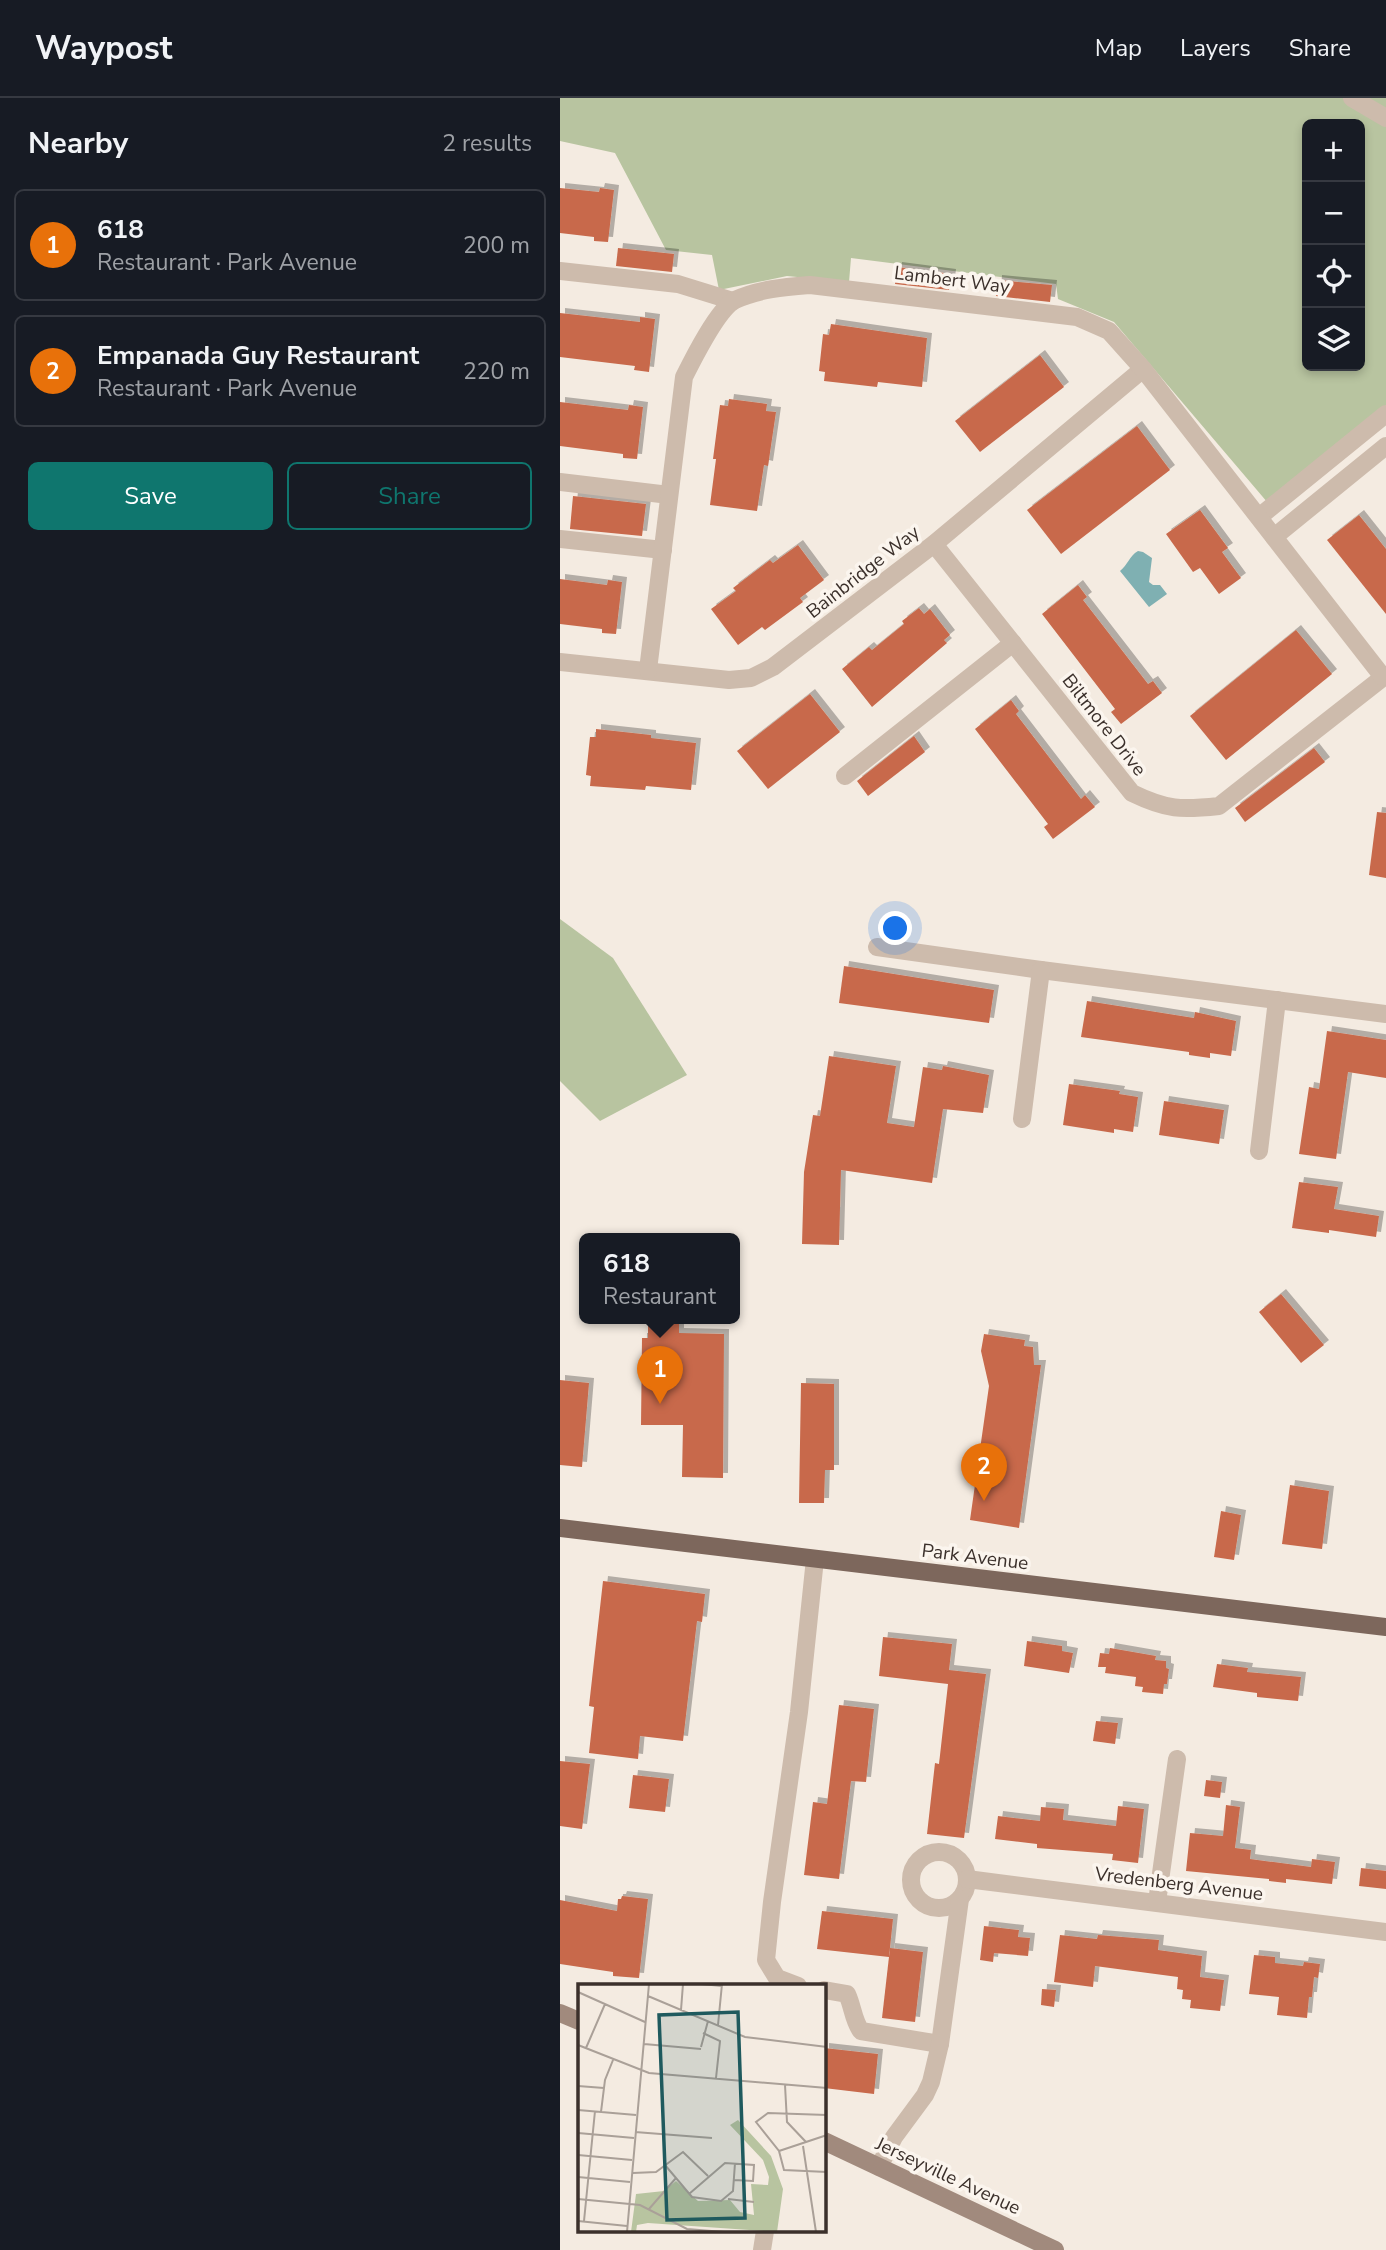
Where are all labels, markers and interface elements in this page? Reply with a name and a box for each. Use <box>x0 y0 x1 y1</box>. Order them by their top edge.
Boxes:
text: Waypost <box>35 26 172 71</box>
text: Map <box>1095 32 1142 64</box>
text: Layers <box>1180 32 1251 64</box>
text: Share <box>1289 32 1351 64</box>
map controls <box>1302 119 1365 371</box>
button: + <box>1302 119 1365 182</box>
text: Nearby <box>28 123 128 164</box>
text: 2 results <box>442 128 532 159</box>
button: − <box>1302 182 1365 245</box>
text: 618 <box>97 212 144 247</box>
text: 1 <box>46 230 60 261</box>
text: 200 m <box>463 230 530 261</box>
button: locate <box>1302 245 1365 308</box>
text: Restaurant · Park Avenue <box>97 247 357 278</box>
street label: Lambert Way <box>893 260 1012 300</box>
button: layers <box>1302 308 1365 371</box>
text: Empanada Guy Restaurant <box>97 338 419 373</box>
text: 2 <box>46 356 60 387</box>
text: 220 m <box>463 356 530 387</box>
text: Restaurant · Park Avenue <box>97 373 357 404</box>
button: Save <box>28 462 273 530</box>
button: Share <box>287 462 532 530</box>
street label: Bainbridge Way <box>801 519 925 624</box>
street label: Biltmore Drive <box>1056 669 1152 781</box>
your location <box>878 911 912 945</box>
popup <box>579 1233 740 1324</box>
text: 618 <box>603 1246 650 1281</box>
text: Restaurant <box>603 1281 716 1312</box>
pin: 1 <box>637 1346 683 1404</box>
pin: 2 <box>961 1443 1007 1501</box>
street label: Park Avenue <box>920 1538 1030 1576</box>
street label: Vredenberg Avenue <box>1092 1861 1265 1907</box>
inset map <box>578 1984 826 2232</box>
street label: Jerseyville Avenue <box>870 2131 1025 2221</box>

